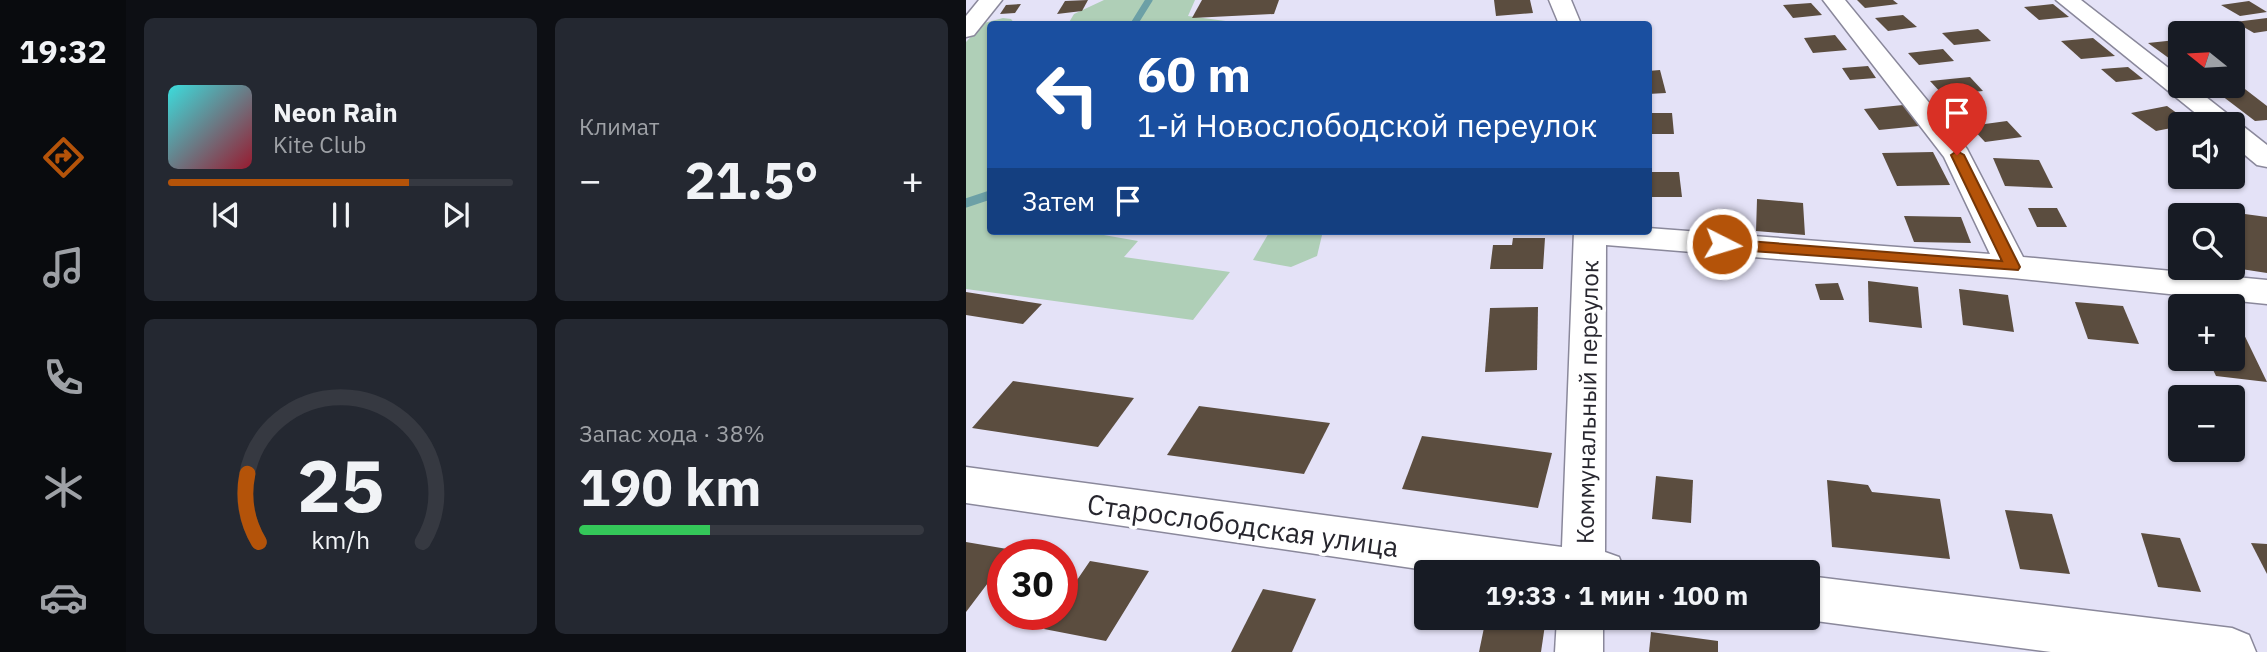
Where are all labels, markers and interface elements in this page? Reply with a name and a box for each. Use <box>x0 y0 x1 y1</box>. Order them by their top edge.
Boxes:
north arrow <box>2168 21 2245 98</box>
map controls <box>2168 21 2245 462</box>
text: 19:32 <box>19 30 107 72</box>
text: 60 m <box>1137 42 1251 105</box>
icon: left <box>1022 49 1113 140</box>
pin <box>1927 83 1987 155</box>
icon: arrive <box>1938 94 1976 132</box>
text: Neon Rain <box>273 95 398 129</box>
text: 1-й Новослободской переулок <box>1137 104 1597 146</box>
text: Климат <box>579 111 660 141</box>
button: sound <box>2168 112 2245 189</box>
text: Kite Club <box>273 129 366 159</box>
icon: directions <box>39 133 88 182</box>
text: 21.5° <box>684 146 819 213</box>
text: − <box>579 155 602 204</box>
text: + <box>901 155 924 204</box>
icon: arrive <box>1109 182 1147 220</box>
text: Затем <box>1022 184 1095 218</box>
icon: previous <box>207 196 245 234</box>
icon: pause <box>322 196 360 234</box>
icon: next <box>437 196 475 234</box>
button: search <box>2168 203 2245 280</box>
position arrow <box>1685 207 1759 281</box>
icon: music <box>39 243 88 292</box>
street label: Коммунальный переулок <box>1569 260 1605 544</box>
button: + <box>2168 294 2245 371</box>
icon: phone <box>39 353 88 402</box>
button: − <box>2168 385 2245 462</box>
text: Запас хода · 38% <box>579 418 765 448</box>
text: 25 <box>297 438 384 533</box>
text: 190 km <box>579 453 761 520</box>
icon: climate <box>39 463 88 512</box>
street label: Старослободская улица <box>1085 485 1401 565</box>
text: km/h <box>311 523 370 556</box>
speed limit sign: 30 <box>987 539 1078 630</box>
icon: car <box>39 573 88 622</box>
text: 19:33 · 1 мин · 100 m <box>1486 578 1748 612</box>

